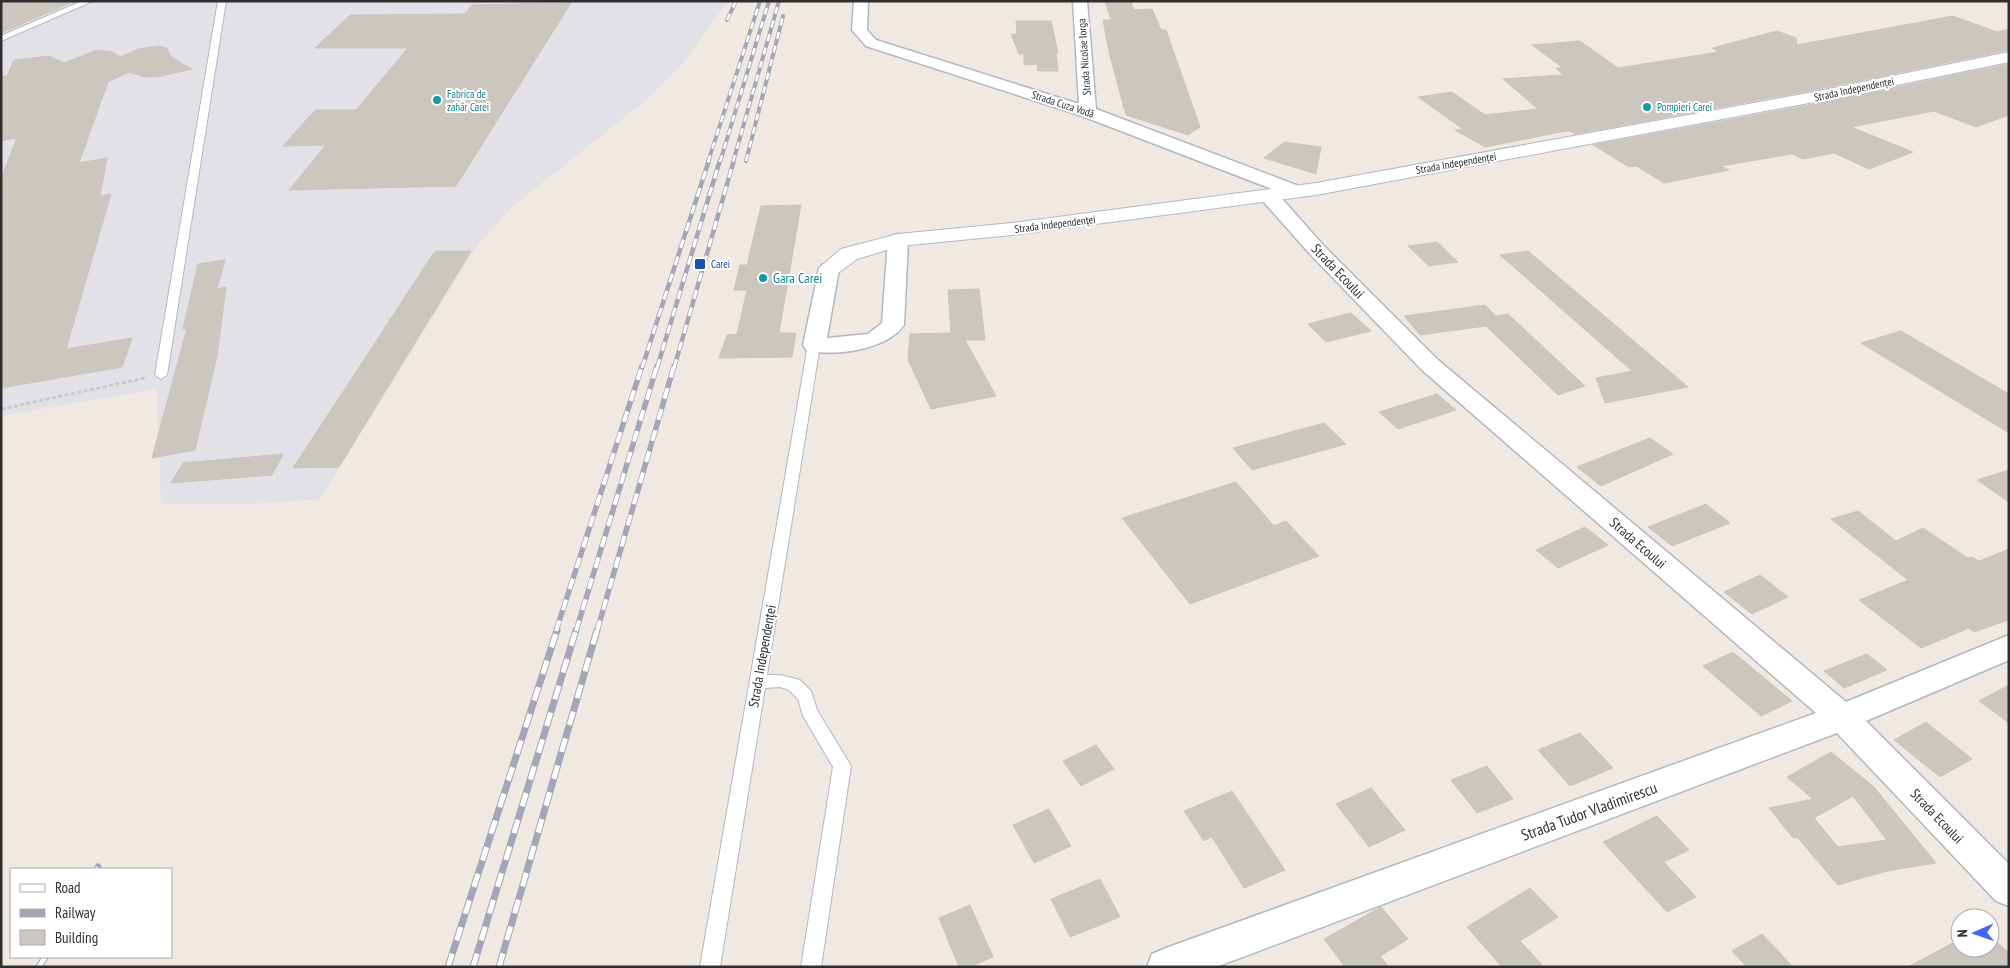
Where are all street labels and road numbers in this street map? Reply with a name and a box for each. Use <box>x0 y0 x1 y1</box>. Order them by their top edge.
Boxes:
street label: Strada Nicolae Iorga <box>1074 18 1094 96</box>
street label: Strada Independenței <box>1813 74 1895 104</box>
street label: Strada Cuza Vodă <box>1030 87 1096 121</box>
street label: Strada Independenței <box>1415 149 1497 177</box>
street label: Strada Independenței <box>1014 212 1096 236</box>
street label: Strada Ecoului <box>1308 240 1368 302</box>
street label: Strada Ecoului <box>1606 514 1670 572</box>
street label: Strada Independenței <box>744 603 780 709</box>
street label: Strada Tudor Vladimirescu <box>1518 777 1660 845</box>
street label: Strada Ecoului <box>1907 785 1967 847</box>

